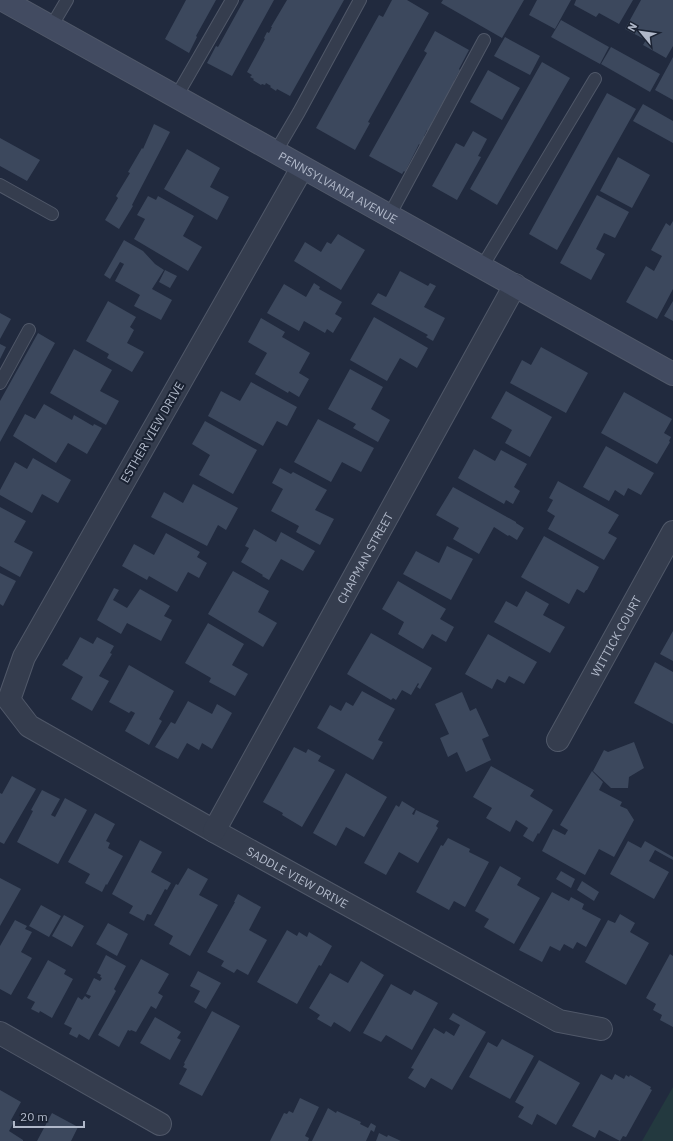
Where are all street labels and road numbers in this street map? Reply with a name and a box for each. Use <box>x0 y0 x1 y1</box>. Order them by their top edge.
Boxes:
street label: PENNSYLVANIA AVENUE <box>276 148 400 226</box>
street label: ESTHER VIEW DRIVE <box>117 379 187 485</box>
street label: CHAPMAN STREET <box>333 509 396 606</box>
street label: WITTICK COURT <box>587 593 644 679</box>
street label: SADDLE VIEW DRIVE <box>244 843 351 911</box>

